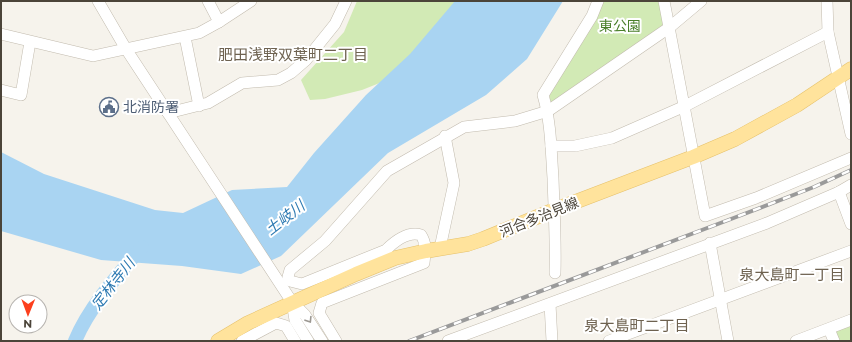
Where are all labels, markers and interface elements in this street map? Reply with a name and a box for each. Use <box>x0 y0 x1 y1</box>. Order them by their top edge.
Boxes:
park label: 東公園 <box>599 17 641 35</box>
district label: 肥田浅野双葉町二丁目 <box>218 45 368 64</box>
public building icon: 北消防署 <box>98 96 120 118</box>
place label: 北消防署 <box>123 98 179 116</box>
street label: 河合多治見線 <box>497 193 581 241</box>
water label: 土岐川 <box>261 195 310 239</box>
water label: 定林寺川 <box>87 253 140 313</box>
district label: 泉大島町一丁目 <box>739 265 845 284</box>
north arrow <box>8 294 48 334</box>
one-way arrow <box>304 316 311 323</box>
district label: 泉大島町二丁目 <box>584 316 690 335</box>
text: N <box>23 317 32 331</box>

